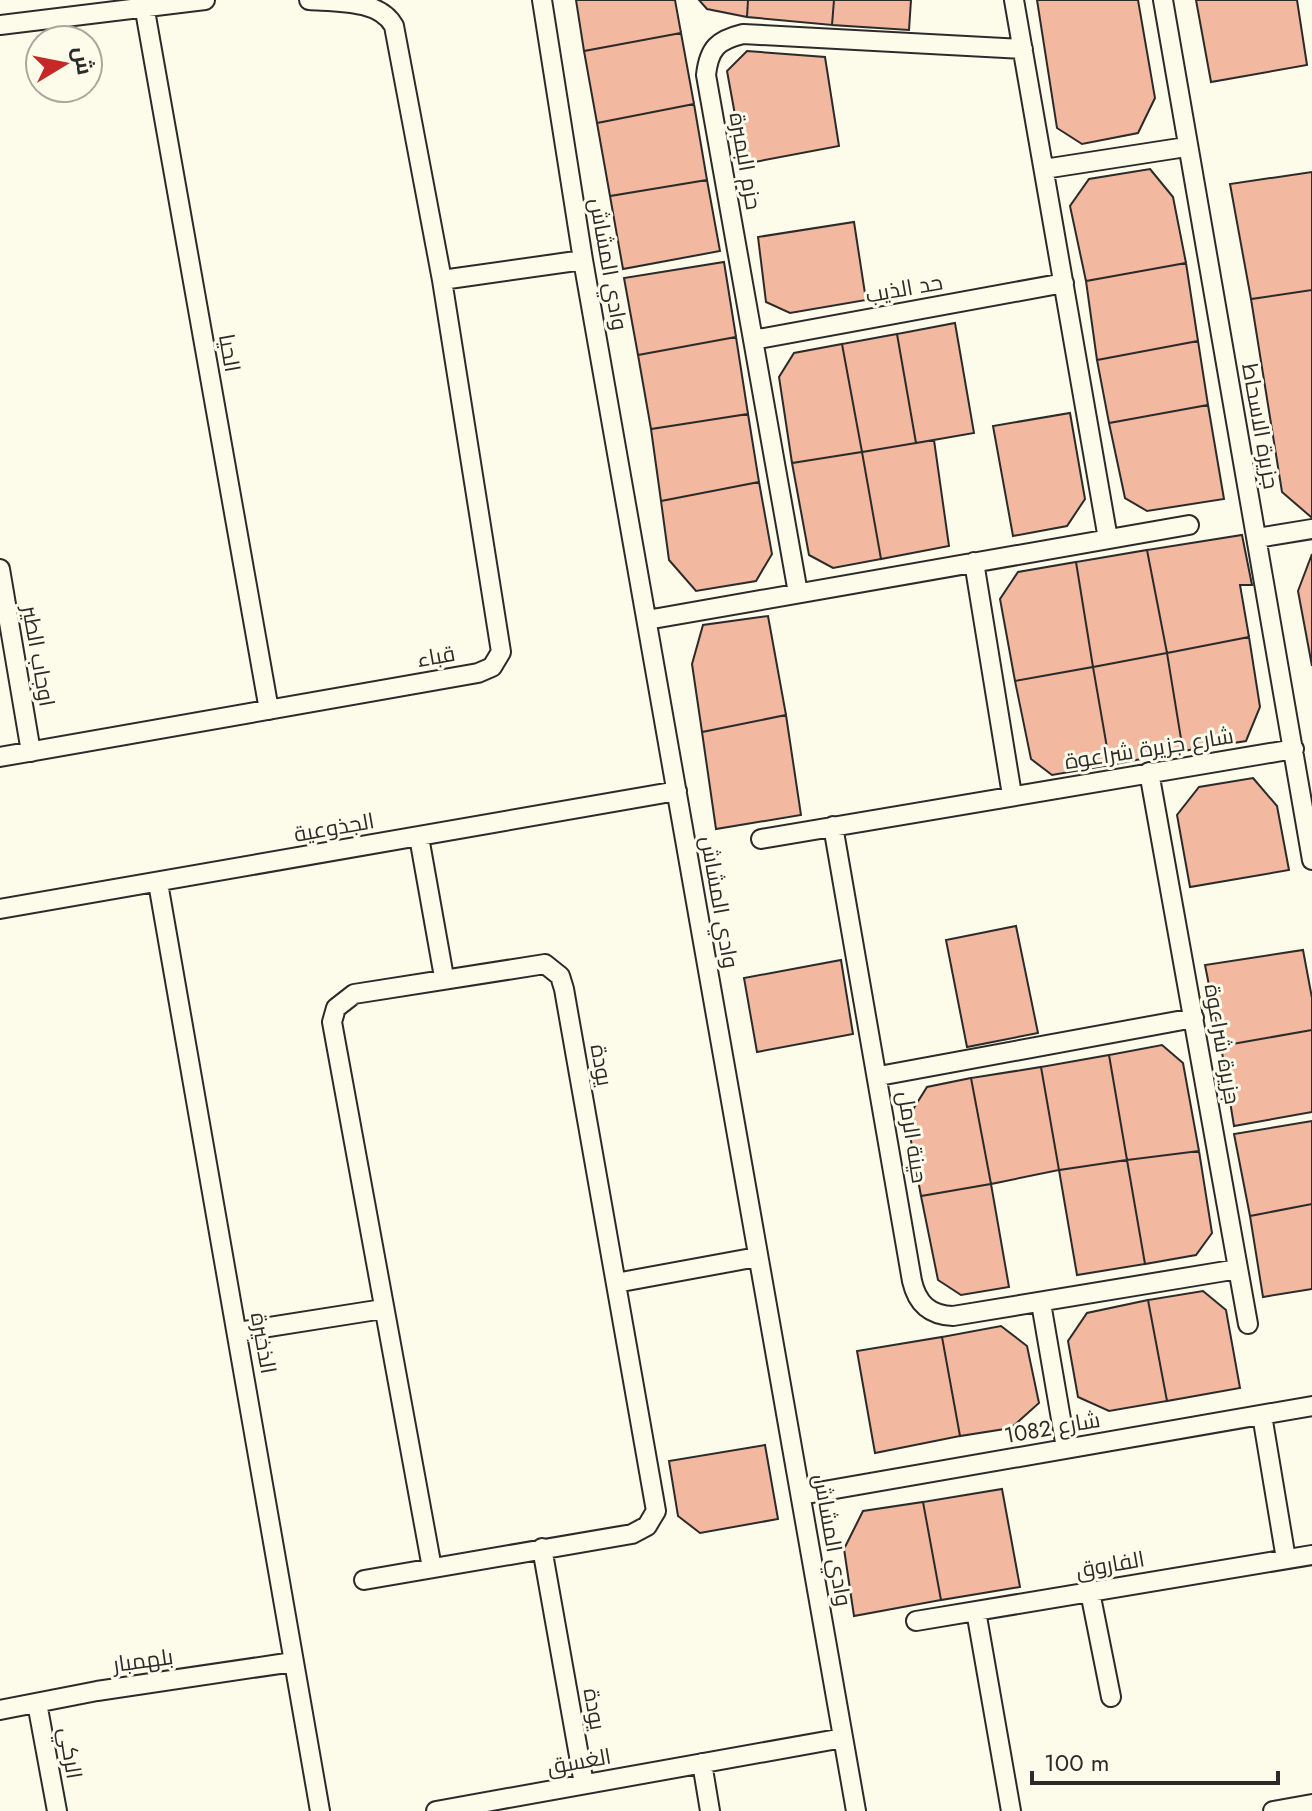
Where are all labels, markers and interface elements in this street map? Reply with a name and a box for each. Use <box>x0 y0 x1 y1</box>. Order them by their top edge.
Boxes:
north arrow <box>24 24 104 104</box>
text: ش <box>65 44 102 77</box>
street label: حزم البمبرة <box>722 110 770 212</box>
street label: وادي المشاش <box>581 195 636 333</box>
street label: حد الذيب <box>863 265 945 311</box>
street label: الحيا <box>211 331 249 375</box>
street label: جزيرة الاسحاط <box>1234 361 1288 491</box>
street label: اوجاب الطير <box>14 601 64 709</box>
street label: قباء <box>414 637 458 675</box>
street label: شارع جزيرة شراعوة <box>1062 719 1236 777</box>
street label: الجذوعية <box>291 804 377 850</box>
street label: وادي المشاش <box>692 833 747 971</box>
street label: جزيرة شراعوة <box>1197 981 1249 1107</box>
street label: يودة <box>583 1042 621 1089</box>
street label: حينة الرمل <box>890 1089 936 1185</box>
street label: الذخيرة <box>243 1310 285 1376</box>
street label: شارع 1082 <box>1002 1403 1102 1451</box>
street label: وادي المشاش <box>805 1471 860 1609</box>
street label: الفاروق <box>1073 1542 1147 1586</box>
street label: بلهمبار <box>109 1640 175 1680</box>
street label: يودة <box>576 1686 614 1733</box>
street label: الركي <box>50 1725 91 1781</box>
scale bar <box>1032 1735 1278 1785</box>
street label: الغسق <box>544 1740 614 1782</box>
text: 100 m <box>1044 1745 1110 1780</box>

